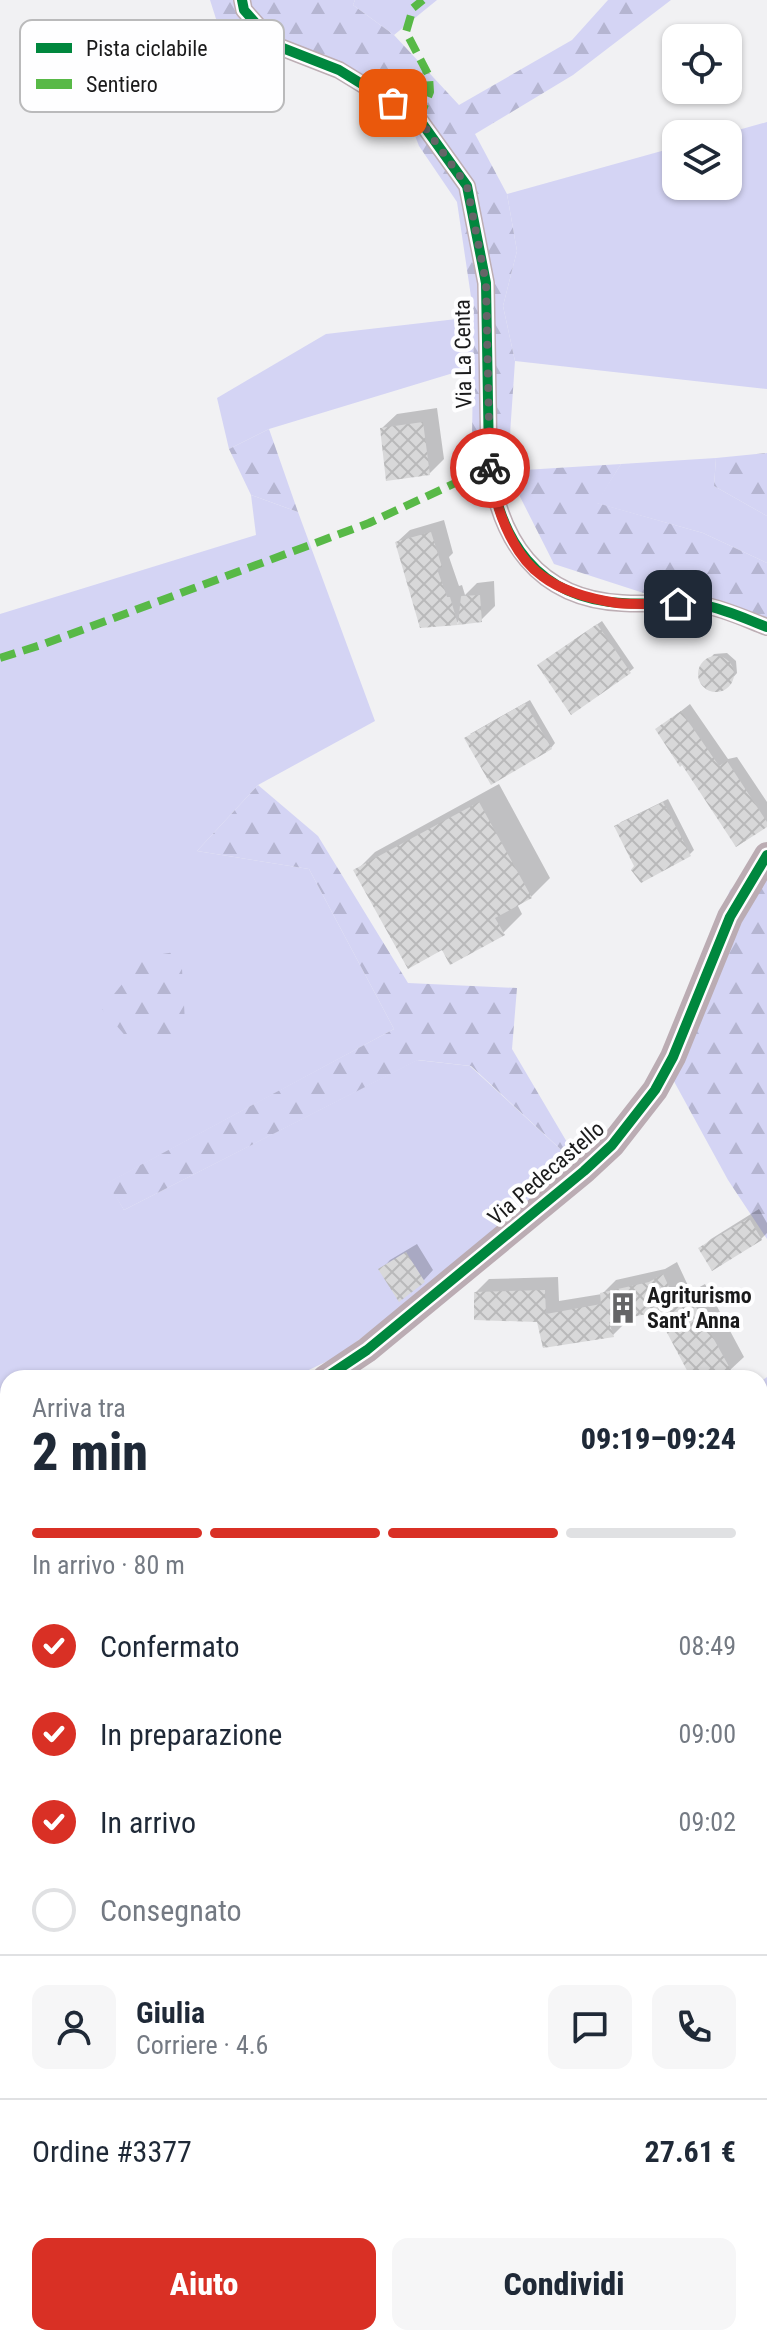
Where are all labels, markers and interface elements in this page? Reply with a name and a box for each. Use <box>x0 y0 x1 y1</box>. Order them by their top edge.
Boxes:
legend <box>20 20 284 112</box>
map controls <box>662 24 742 200</box>
button: locate <box>662 24 742 104</box>
text: Pista ciclabile <box>86 36 208 61</box>
pin <box>359 69 427 137</box>
text: Sentiero <box>86 72 158 97</box>
icon: bag <box>371 81 415 125</box>
button: layers <box>662 120 742 200</box>
street label: Via La Centa <box>450 299 476 409</box>
courier <box>450 428 530 508</box>
icon: bike <box>468 446 512 490</box>
pin <box>644 570 712 638</box>
icon: home <box>656 582 700 626</box>
street label: Via Pedecastello <box>483 1116 609 1230</box>
place label: Agriturismo Sant' Anna <box>647 1283 752 1333</box>
building icon: Agriturismo Sant' Anna <box>606 1291 640 1325</box>
text: Arriva tra <box>32 1393 126 1423</box>
text: 09:19–09:24 <box>581 1421 736 1456</box>
text: 2 min <box>32 1422 148 1483</box>
text: In arrivo · 80 m <box>32 1550 185 1580</box>
icon: check <box>32 1624 76 1668</box>
text: Confermato <box>100 1629 240 1664</box>
text: 08:49 <box>679 1631 736 1661</box>
icon: check <box>32 1712 76 1756</box>
text: In preparazione <box>100 1717 282 1752</box>
text: 09:00 <box>679 1719 736 1749</box>
icon: check <box>32 1800 76 1844</box>
text: In arrivo <box>100 1805 196 1840</box>
text: 09:02 <box>679 1807 736 1837</box>
text: Consegnato <box>100 1893 242 1928</box>
button: person <box>32 1985 116 2069</box>
button: chat <box>548 1985 632 2069</box>
button: phone <box>652 1985 736 2069</box>
text: Giulia <box>136 1995 205 2030</box>
text: Corriere · 4.6 <box>136 2030 268 2060</box>
text: Ordine #3377 <box>32 2134 192 2169</box>
text: 27.61 € <box>645 2134 736 2169</box>
button: Aiuto <box>32 2238 376 2330</box>
button: Condividi <box>392 2238 736 2330</box>

